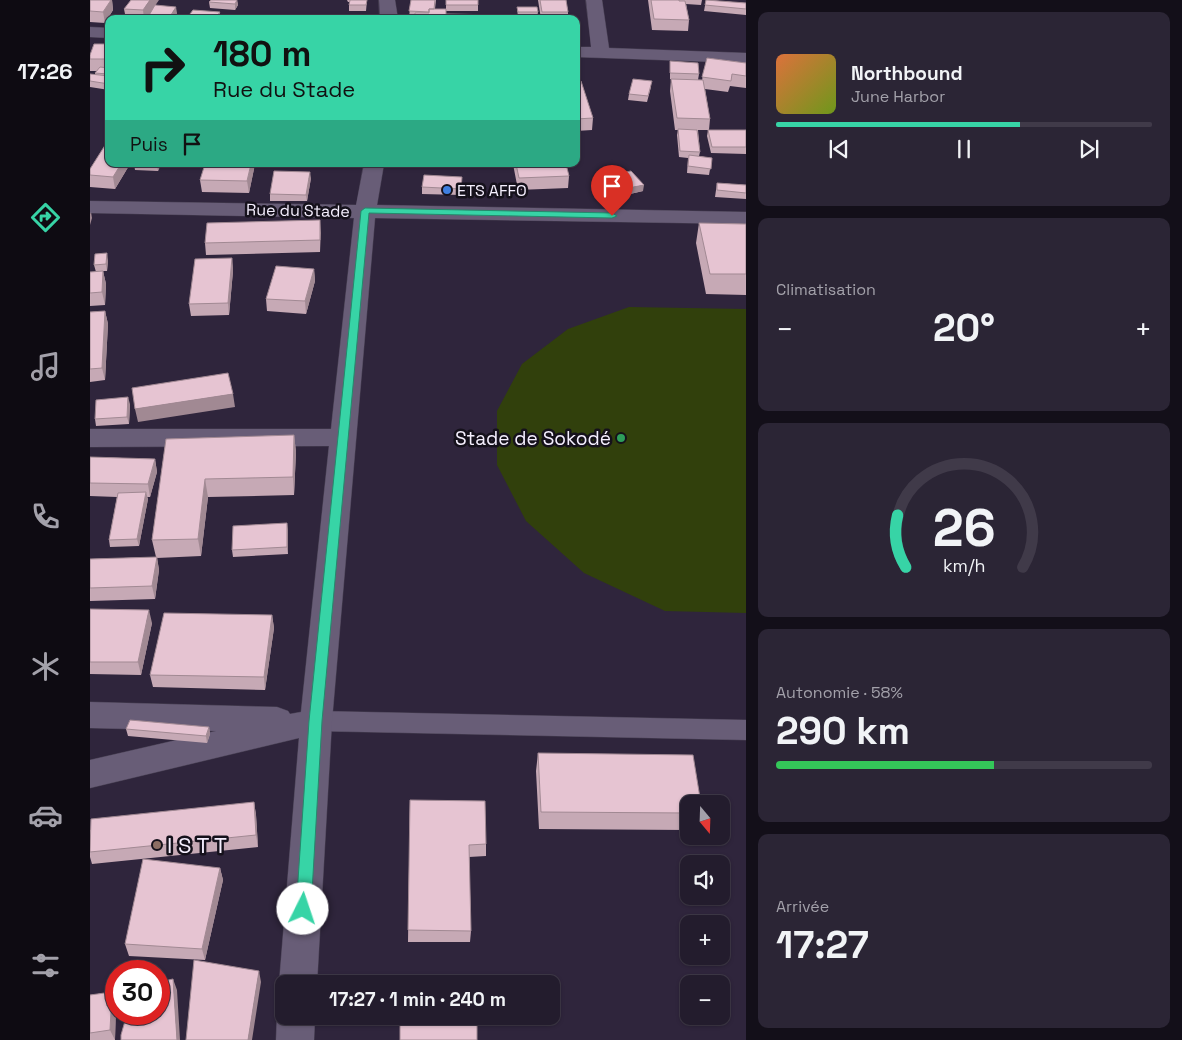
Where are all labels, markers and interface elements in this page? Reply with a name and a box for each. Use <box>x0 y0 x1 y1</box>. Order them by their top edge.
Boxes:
text: 180 m <box>213 32 311 76</box>
icon: right <box>130 35 195 100</box>
text: 17:26 <box>17 57 73 85</box>
text: Northbound <box>851 61 963 86</box>
text: Rue du Stade <box>213 75 355 103</box>
text: June Harbor <box>851 86 945 107</box>
icon: arrive <box>178 130 206 158</box>
text: Puis <box>130 132 168 157</box>
icon: previous <box>825 135 853 163</box>
icon: pause <box>950 135 978 163</box>
icon: next <box>1075 135 1103 163</box>
pin <box>591 165 633 216</box>
icon: arrive <box>598 172 626 200</box>
place label: ETS AFFO <box>457 180 527 201</box>
marker: ETS AFFO <box>441 184 453 196</box>
street label: Rue du Stade <box>246 199 350 222</box>
icon: directions <box>28 200 63 235</box>
text: Climatisation <box>776 279 876 300</box>
text: 20° <box>933 304 995 352</box>
text: − <box>776 311 793 347</box>
text: + <box>1135 311 1152 347</box>
icon: music <box>28 349 63 384</box>
place label: Stade de Sokodé <box>455 426 611 451</box>
marker: Stade de Sokodé <box>615 432 627 444</box>
text: 26 <box>932 495 996 561</box>
icon: phone <box>28 499 63 534</box>
text: km/h <box>943 554 985 577</box>
icon: climate <box>28 649 63 684</box>
text: Autonomie · 58% <box>776 682 903 703</box>
text: 290 km <box>776 707 910 755</box>
north arrow <box>680 795 730 845</box>
map controls <box>680 795 730 1025</box>
icon: car <box>28 798 63 833</box>
place label: I S T T <box>167 831 227 859</box>
marker: I S T T <box>151 839 163 851</box>
button: sound <box>680 855 730 905</box>
position arrow <box>276 882 328 934</box>
text: Arrivée <box>776 896 829 917</box>
button: + <box>680 915 730 965</box>
text: 17:27 <box>776 921 869 969</box>
icon: filters <box>28 948 63 983</box>
speed limit sign: 30 <box>105 960 170 1025</box>
button: − <box>680 975 730 1025</box>
text: 17:27 · 1 min · 240 m <box>329 987 506 1012</box>

